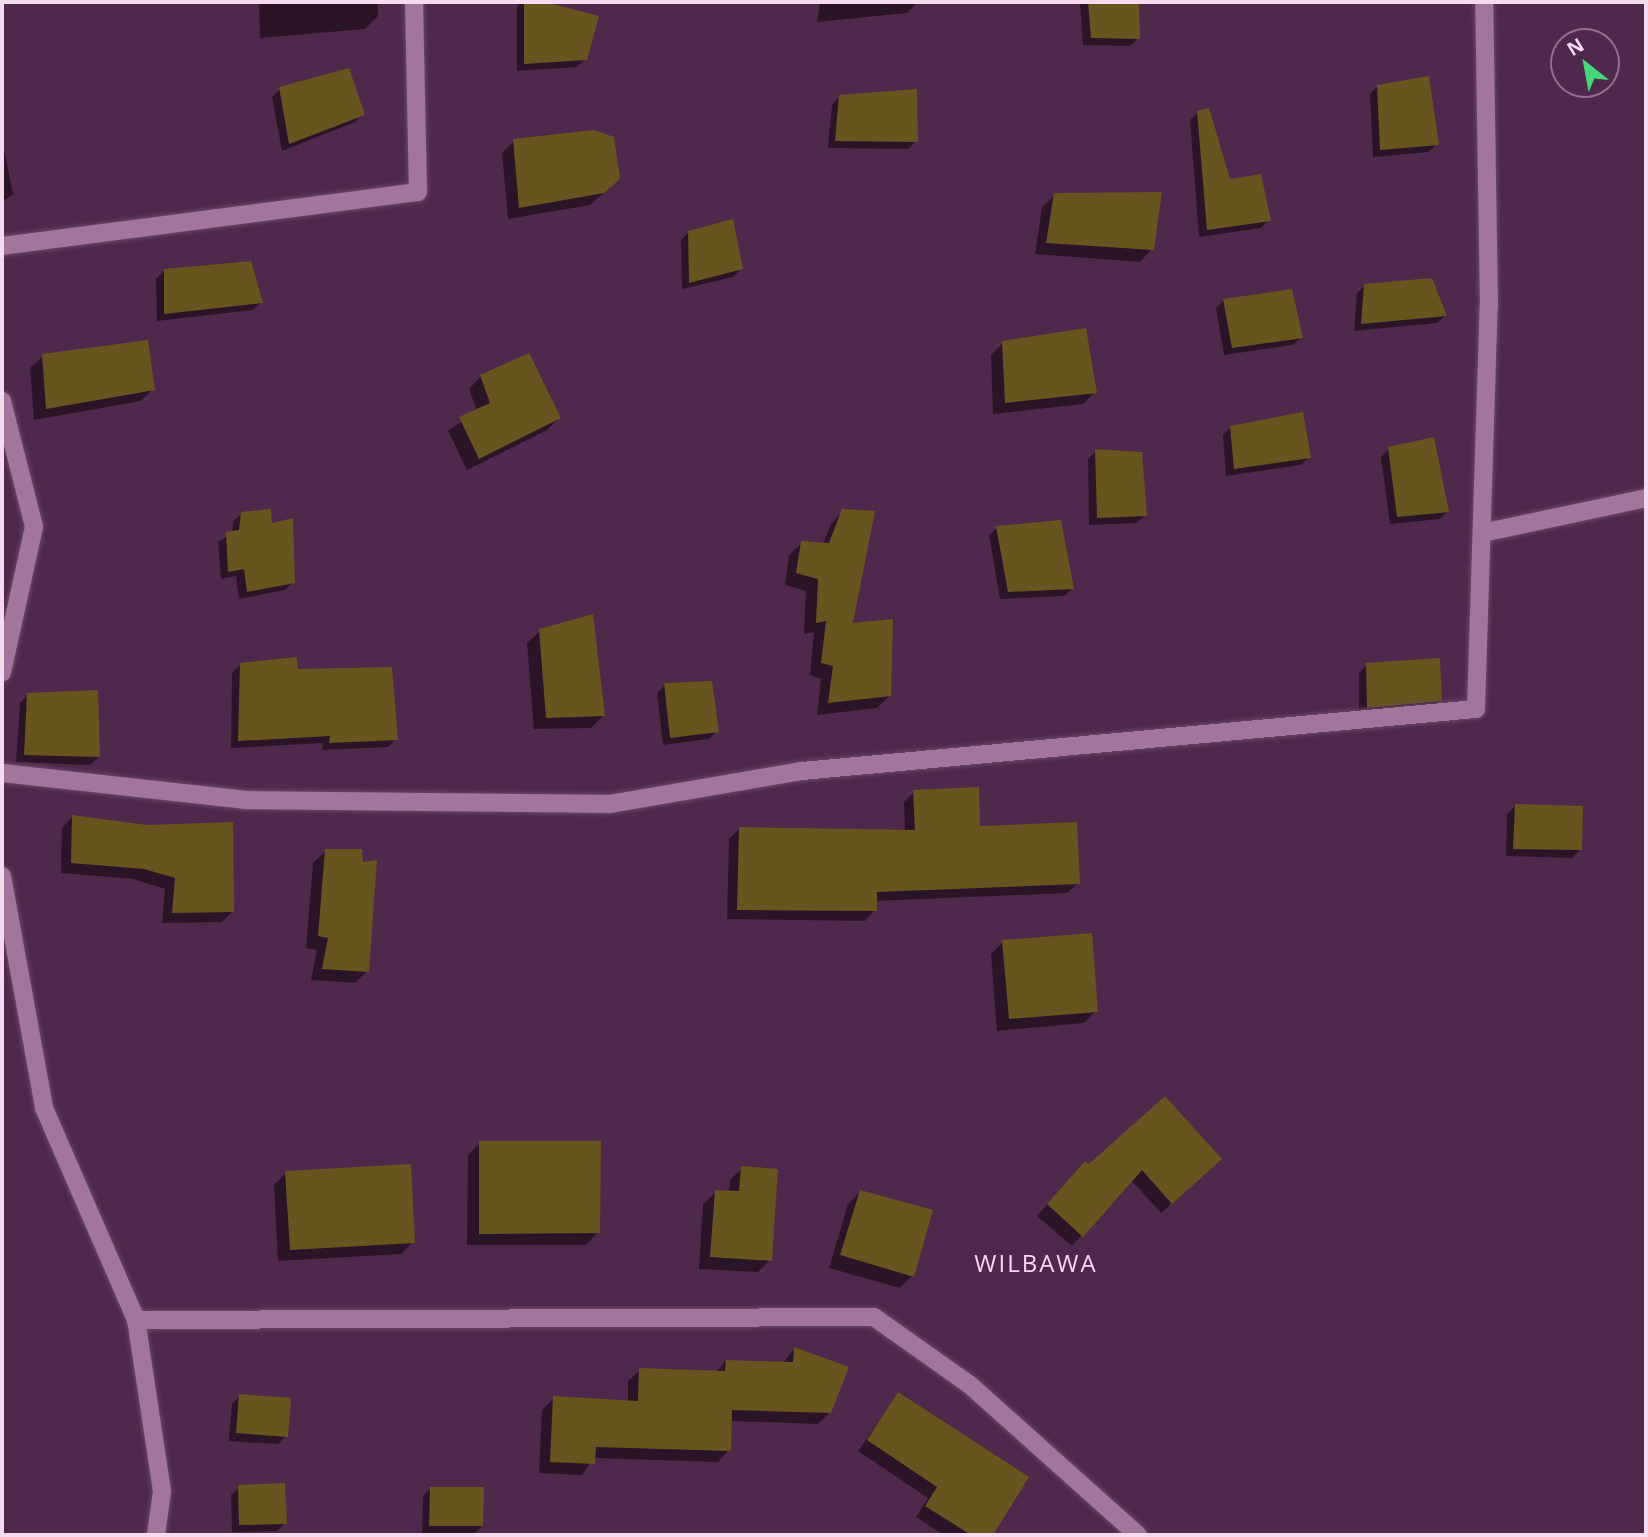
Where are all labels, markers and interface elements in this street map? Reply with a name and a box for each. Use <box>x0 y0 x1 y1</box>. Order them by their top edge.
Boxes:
north arrow <box>1550 28 1620 98</box>
text: N <box>1562 32 1589 62</box>
district label: WILBAWA <box>975 1249 1097 1277</box>

